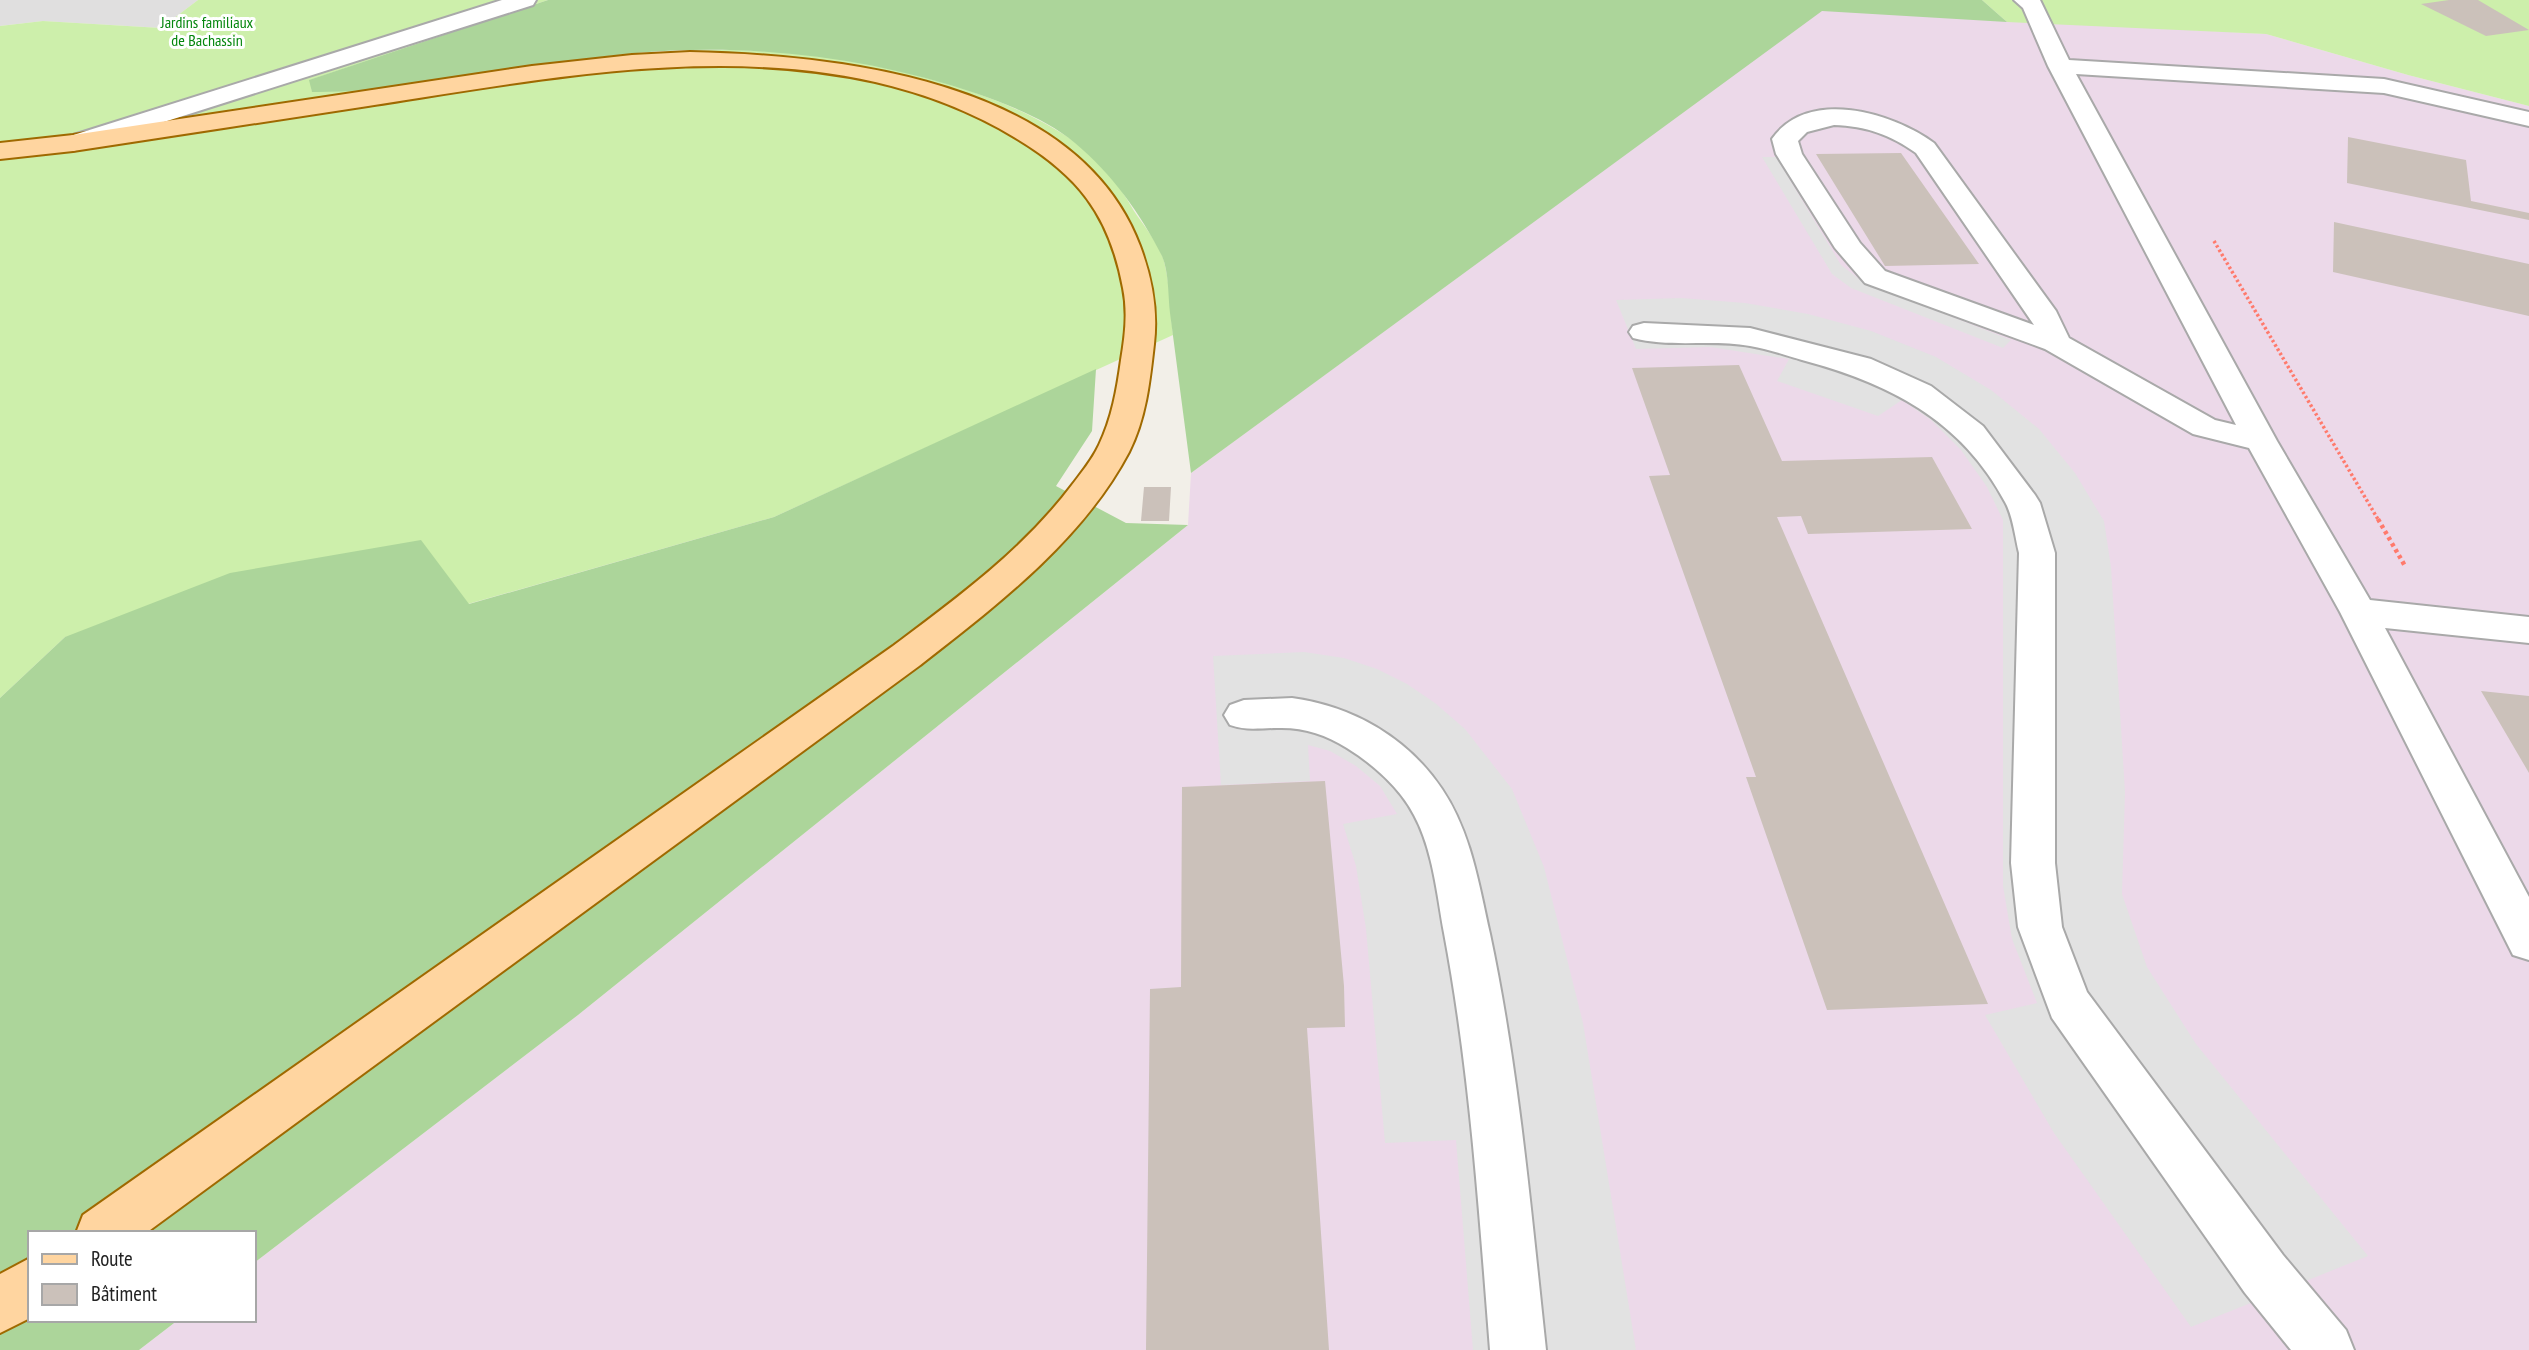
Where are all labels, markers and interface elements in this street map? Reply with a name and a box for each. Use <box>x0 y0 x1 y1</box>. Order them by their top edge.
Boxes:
park label: Jardins familiaux de Bachassin <box>160 12 254 50</box>
legend <box>28 1231 256 1322</box>
text: Route <box>91 1245 133 1272</box>
text: Bâtiment <box>91 1280 157 1307</box>

